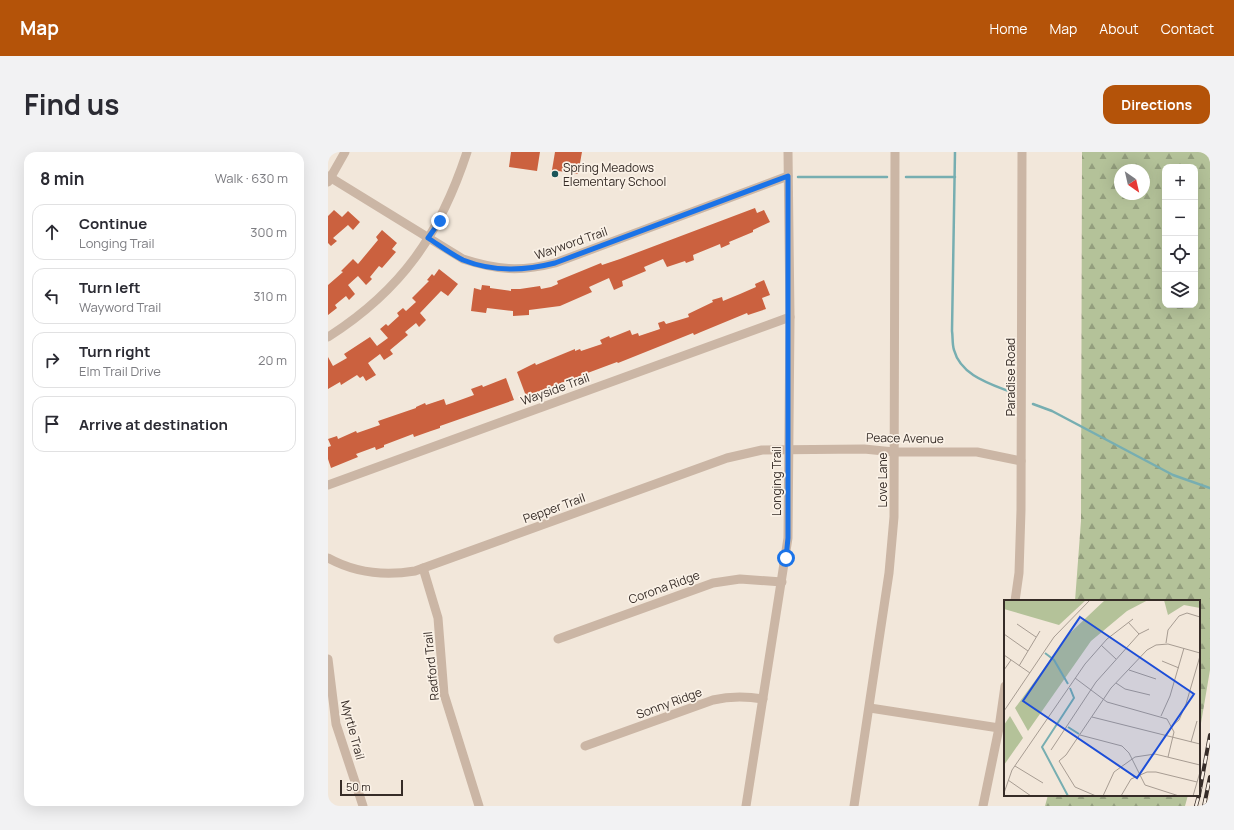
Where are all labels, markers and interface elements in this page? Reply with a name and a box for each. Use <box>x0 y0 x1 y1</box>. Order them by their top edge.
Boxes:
text: Map <box>20 15 59 41</box>
text: Home <box>990 19 1027 38</box>
text: Map <box>1049 19 1077 38</box>
text: About <box>1099 19 1139 38</box>
text: Contact <box>1161 19 1214 38</box>
text: Find us <box>24 85 119 123</box>
button: Directions <box>1103 85 1210 124</box>
place label: Spring Meadows Elementary School <box>563 159 666 190</box>
north arrow <box>1114 164 1150 200</box>
map controls <box>1162 164 1198 308</box>
button: + <box>1162 164 1198 200</box>
text: 8 min <box>40 167 85 190</box>
text: Walk · 630 m <box>215 169 288 187</box>
marker: Spring Meadows Elementary School <box>550 169 560 179</box>
button: − <box>1162 200 1198 236</box>
route end <box>431 212 449 230</box>
text: Continue <box>79 213 147 234</box>
icon: ahead <box>41 221 63 243</box>
text: 300 m <box>250 223 287 241</box>
street label: Wayword Trail <box>532 223 610 263</box>
text: Longing Trail <box>79 234 155 252</box>
button: locate <box>1162 236 1198 272</box>
button: layers <box>1162 272 1198 308</box>
text: Turn left <box>79 277 141 298</box>
icon: left <box>41 285 63 307</box>
text: 310 m <box>253 287 287 305</box>
text: Wayword Trail <box>79 298 161 316</box>
street label: Paradise Road <box>1002 338 1019 416</box>
text: Turn right <box>79 341 150 362</box>
icon: right <box>41 349 63 371</box>
text: 20 m <box>258 351 287 369</box>
text: Elm Trail Drive <box>79 362 161 380</box>
street label: Wayside Trail <box>518 369 592 409</box>
icon: arrive <box>41 413 63 435</box>
text: Arrive at destination <box>79 414 228 435</box>
street label: Peace Avenue <box>866 429 944 447</box>
street label: Longing Trail <box>768 446 785 516</box>
street label: Love Lane <box>874 452 891 508</box>
street label: Pepper Trail <box>521 489 587 527</box>
route start <box>777 549 795 567</box>
street label: Corona Ridge <box>626 566 702 608</box>
inset map <box>1004 600 1200 796</box>
street label: Radford Trail <box>419 631 443 701</box>
street label: Sonny Ridge <box>634 683 704 723</box>
street label: Myrtle Trail <box>337 698 369 762</box>
scale bar <box>340 778 403 797</box>
text: 50 m <box>346 779 371 794</box>

